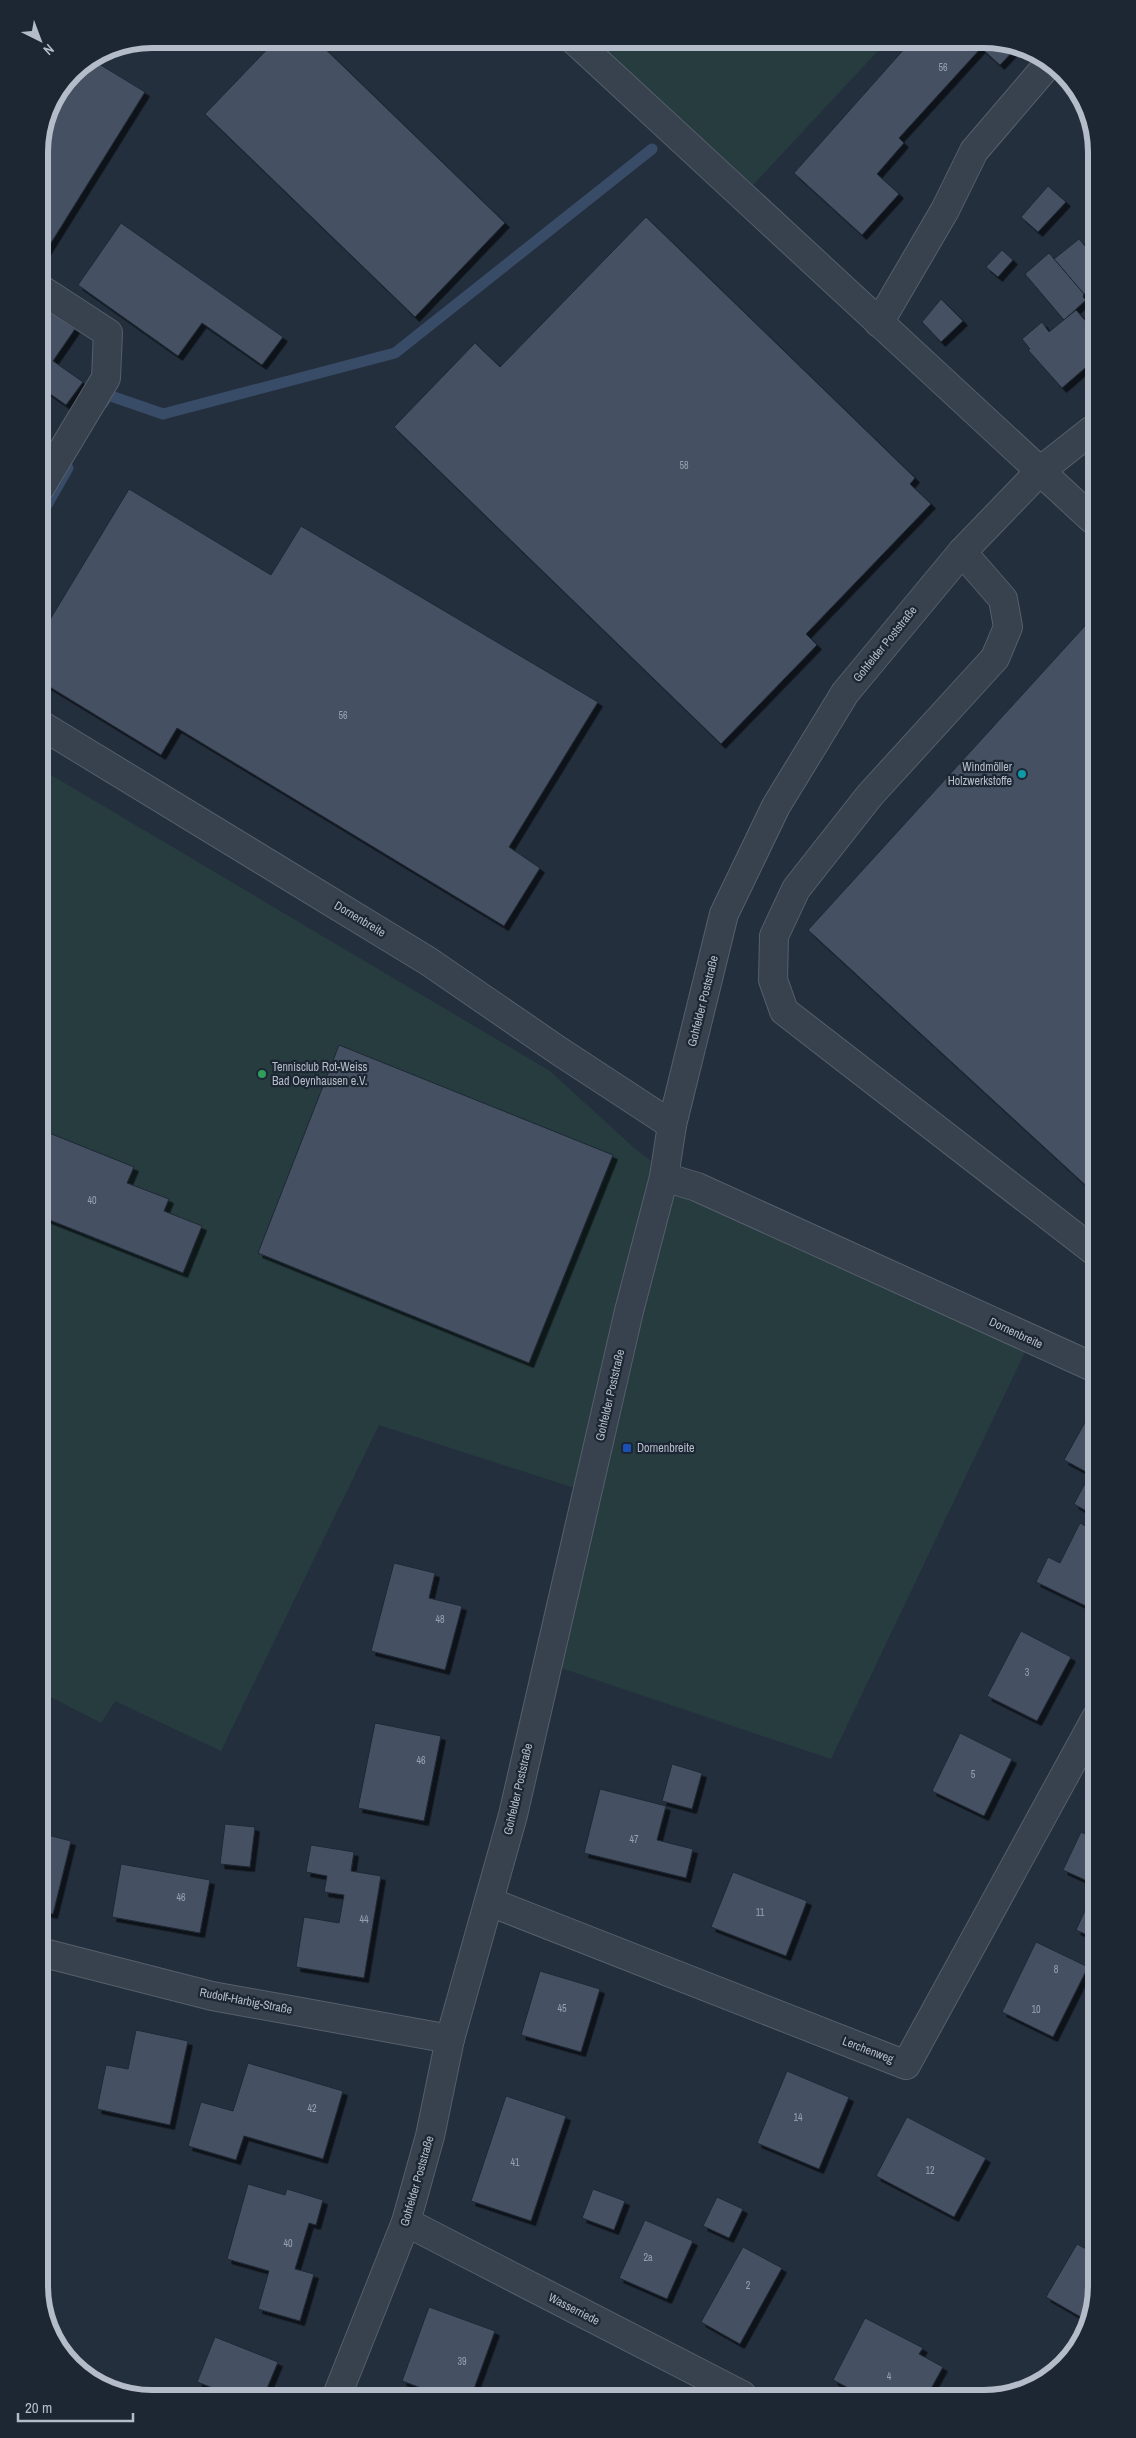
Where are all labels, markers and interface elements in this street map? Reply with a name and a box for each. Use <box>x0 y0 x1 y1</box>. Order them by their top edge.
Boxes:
north arrow <box>15 15 65 65</box>
text: N <box>40 40 58 59</box>
house number: 56 <box>938 61 948 74</box>
house number: 58 <box>679 459 689 472</box>
street label: Gohfelder Poststraße <box>849 603 921 685</box>
house number: 56 <box>338 709 348 722</box>
place label: Windmöller Holzwerkstoffe <box>948 759 1013 789</box>
marker: Windmöller Holzwerkstoffe <box>1016 768 1028 780</box>
street label: Dornenbreite <box>331 897 389 941</box>
street label: Gohfelder Poststraße <box>684 954 722 1048</box>
place label: Tennisclub Rot-Weiss Bad Oeynhausen e.V. <box>272 1059 368 1089</box>
marker: Tennisclub Rot-Weiss Bad Oeynhausen e.V. <box>256 1068 268 1080</box>
house number: 40 <box>87 1194 97 1207</box>
street label: Dornenbreite <box>987 1314 1045 1352</box>
street label: Gohfelder Poststraße <box>592 1348 628 1442</box>
place label: Dornenbreite <box>637 1440 694 1456</box>
marker: Dornenbreite <box>621 1442 633 1454</box>
house number: 48 <box>435 1613 445 1626</box>
house number: 3 <box>1025 1666 1030 1679</box>
street label: Gohfelder Poststraße <box>500 1742 536 1836</box>
house number: 46 <box>416 1754 426 1767</box>
house number: 5 <box>971 1768 976 1781</box>
house number: 47 <box>629 1833 639 1846</box>
house number: 46 <box>176 1891 186 1904</box>
house number: 11 <box>756 1906 765 1919</box>
house number: 44 <box>359 1913 369 1926</box>
house number: 8 <box>1054 1963 1059 1976</box>
street label: Rudolf-Harbig-Straße <box>198 1984 294 2018</box>
house number: 45 <box>557 2002 567 2015</box>
house number: 10 <box>1031 2003 1041 2016</box>
street label: Lerchenweg <box>840 2033 896 2067</box>
house number: 42 <box>307 2102 317 2115</box>
house number: 14 <box>793 2111 803 2124</box>
street label: Gohfelder Poststraße <box>396 2134 438 2228</box>
house number: 41 <box>510 2156 520 2169</box>
house number: 12 <box>925 2164 935 2177</box>
house number: 40 <box>283 2237 293 2250</box>
house number: 2a <box>643 2251 653 2264</box>
house number: 2 <box>746 2279 751 2292</box>
street label: Wasserriede <box>546 2289 602 2329</box>
house number: 39 <box>457 2355 467 2368</box>
house number: 4 <box>887 2370 892 2383</box>
scale bar <box>18 2390 132 2422</box>
text: 20 m <box>25 2397 52 2418</box>

